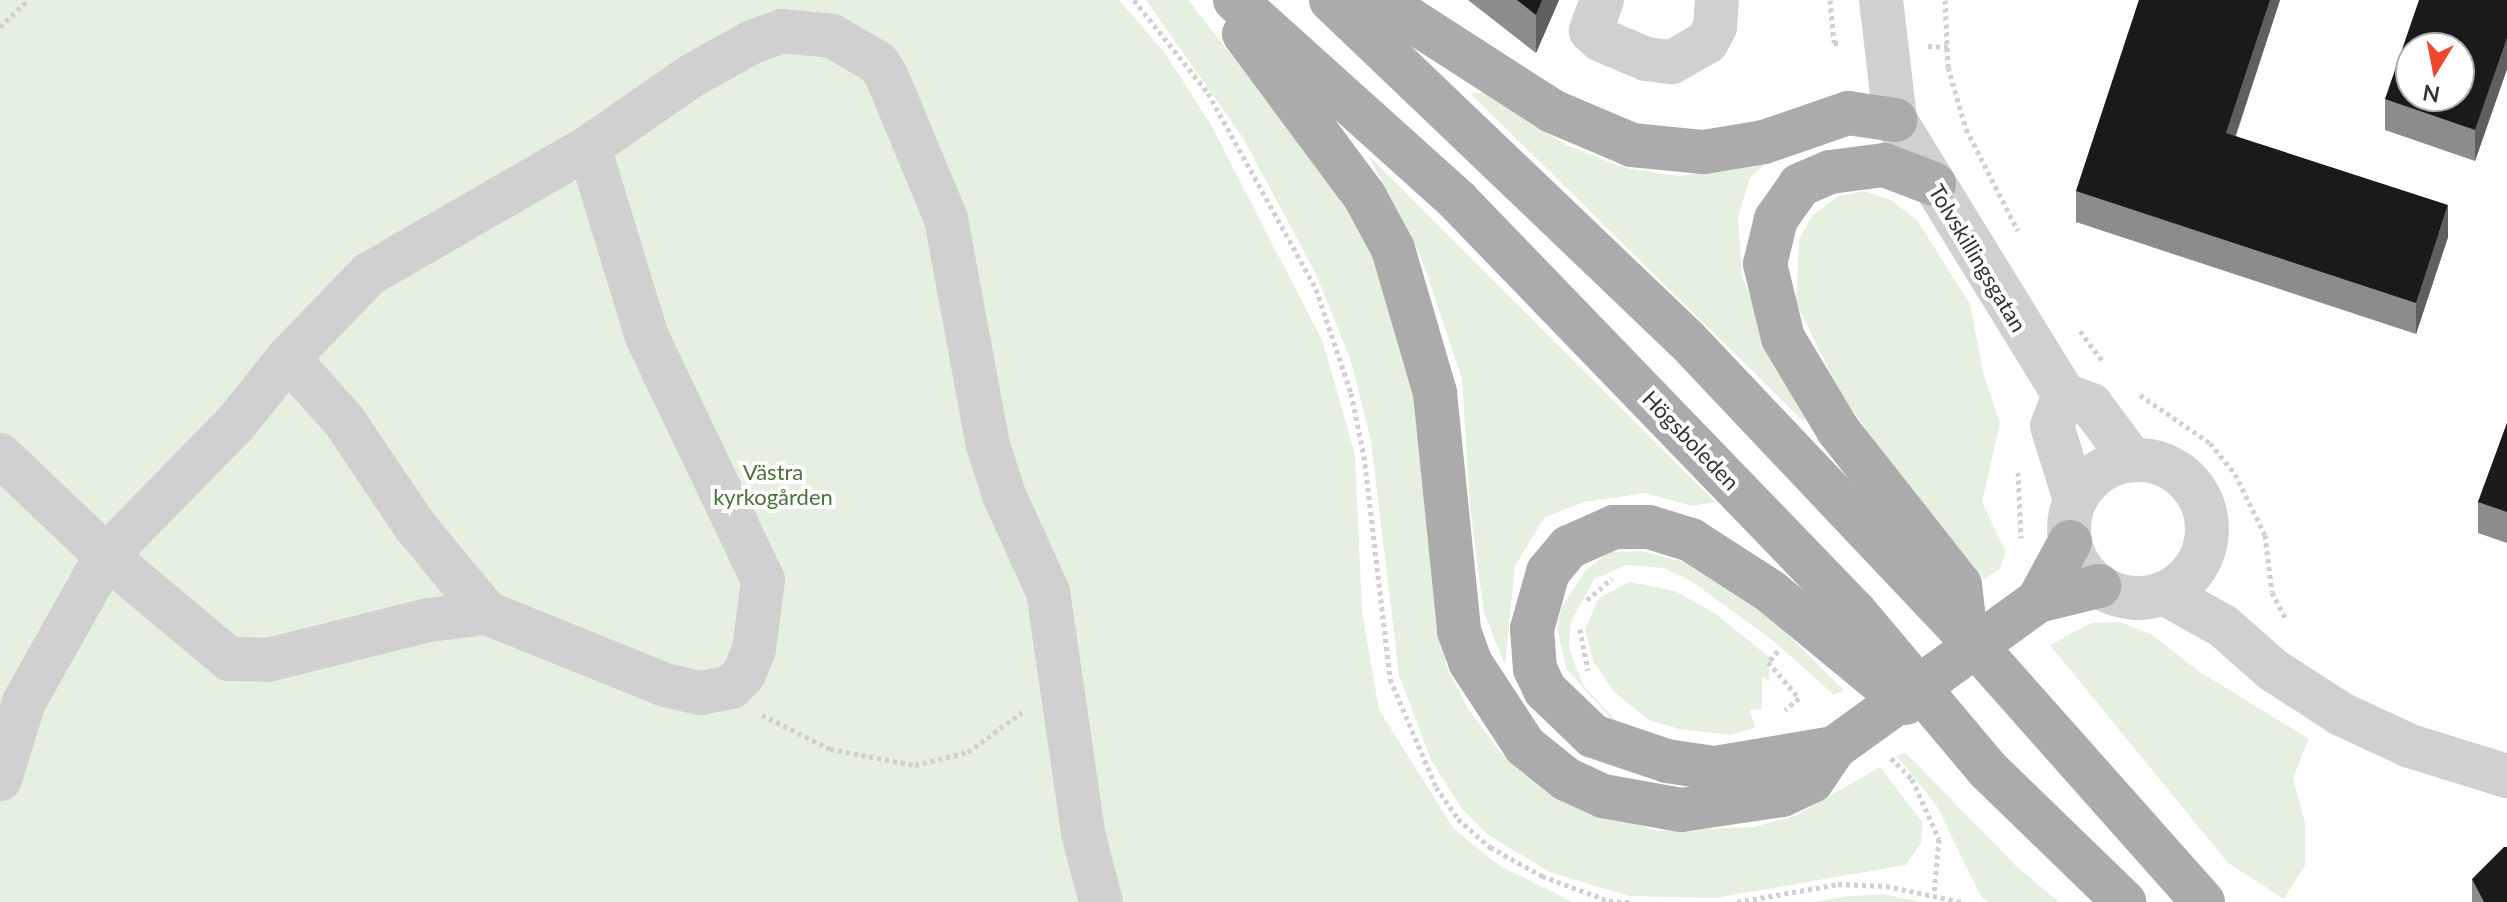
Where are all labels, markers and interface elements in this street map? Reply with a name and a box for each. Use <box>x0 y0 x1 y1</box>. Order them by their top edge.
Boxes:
north arrow <box>2395 32 2475 112</box>
text: N <box>2420 79 2442 109</box>
street label: Tolvskillingsgatan <box>1924 180 2032 336</box>
street label: Högsboleden <box>1637 385 1745 495</box>
park label: Västra kyrkogården <box>713 458 833 510</box>

